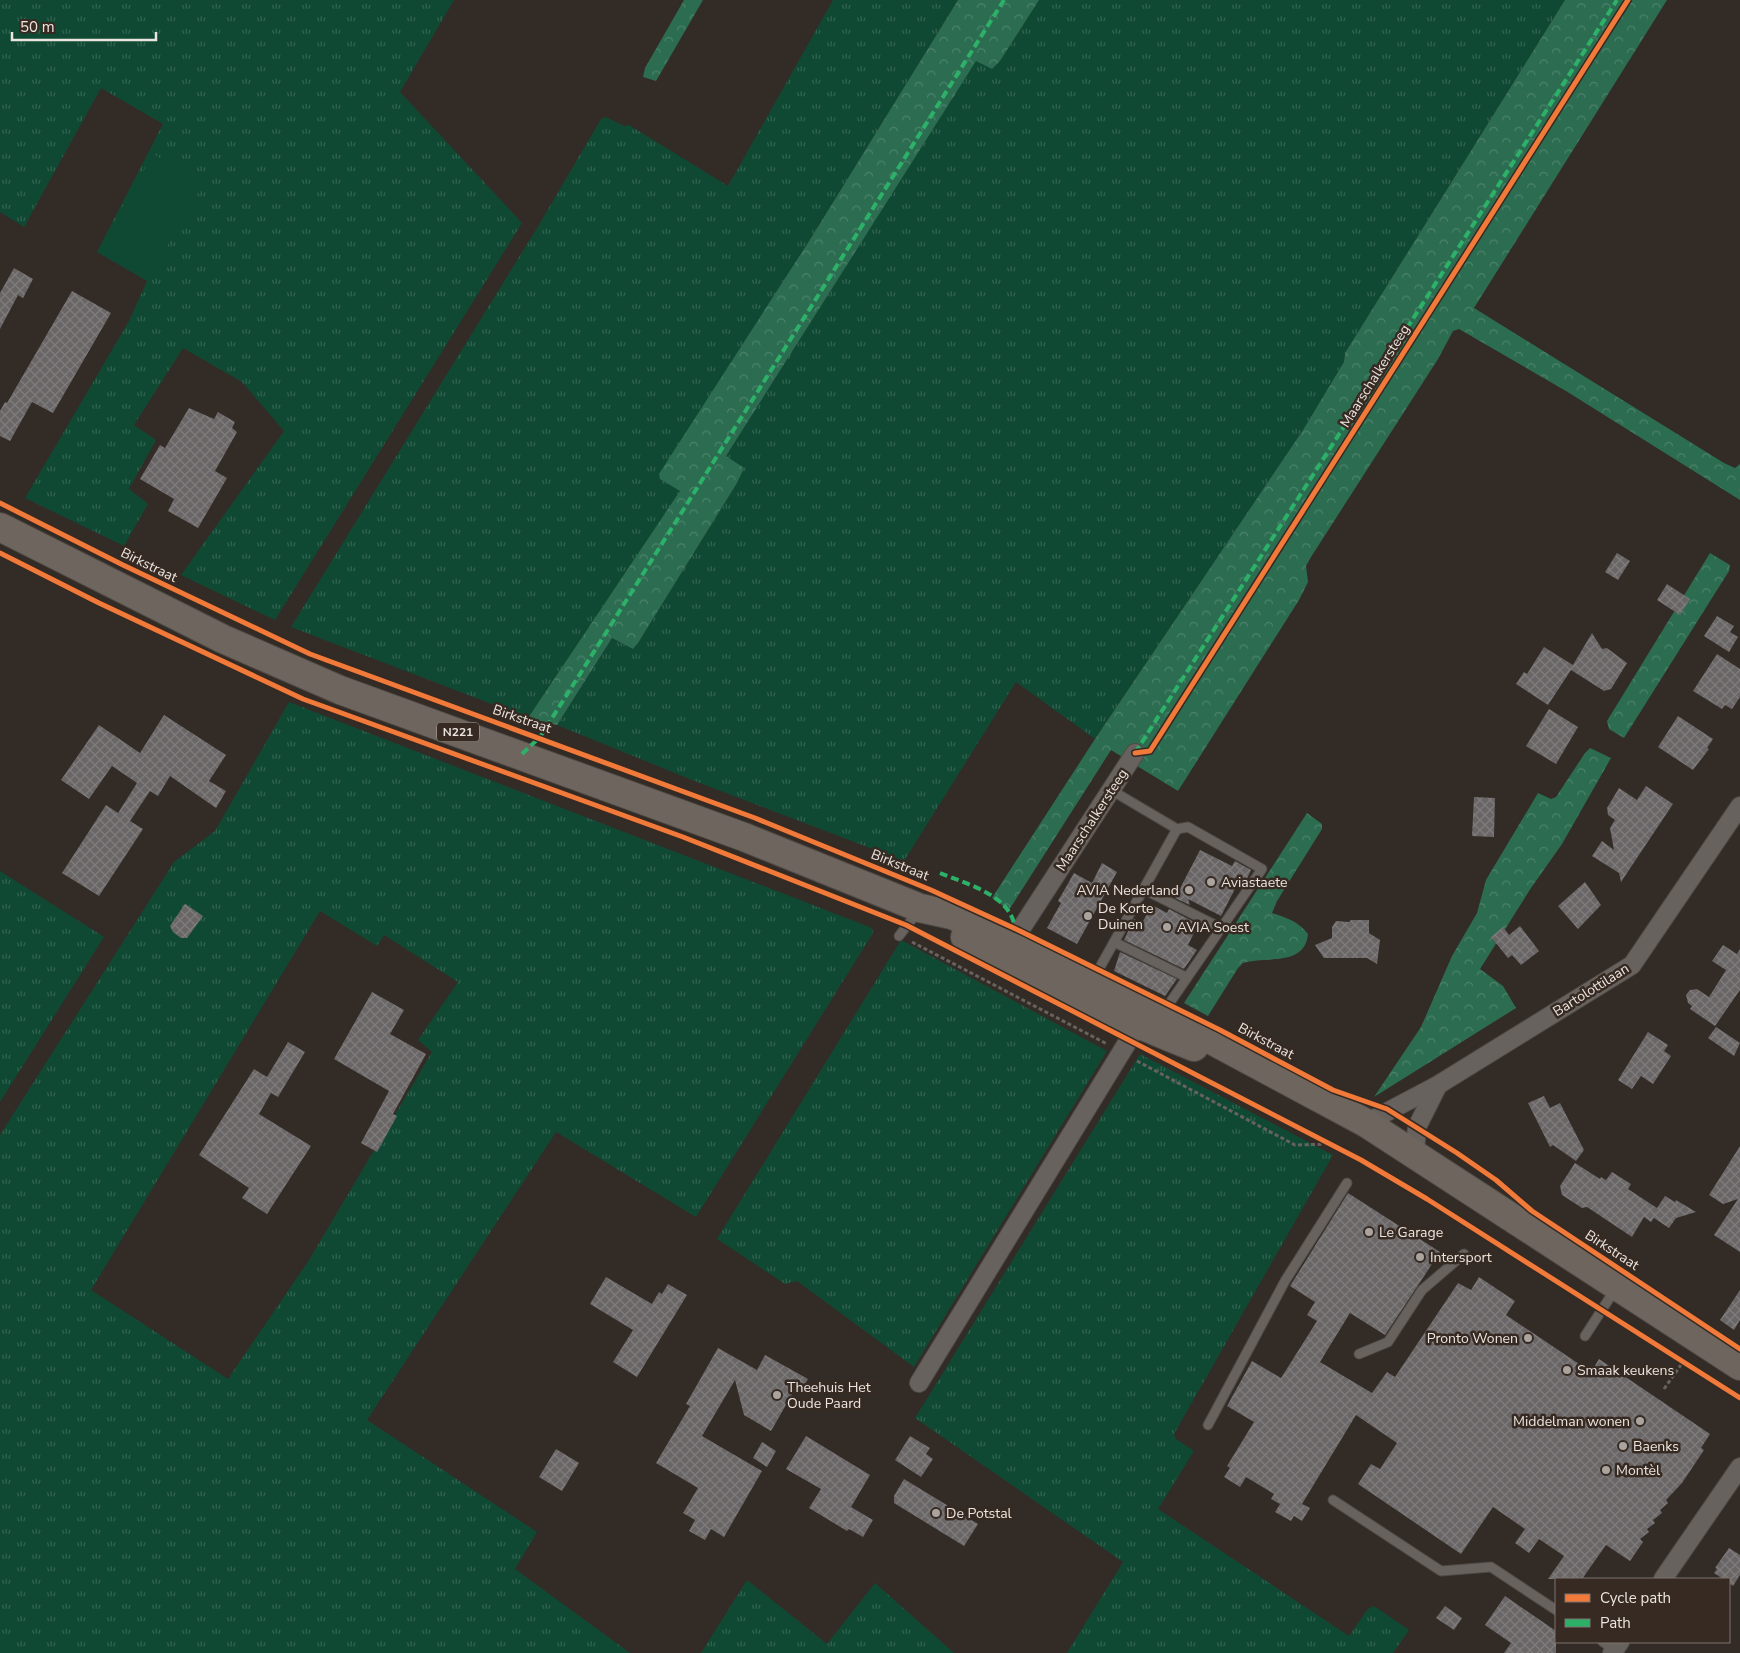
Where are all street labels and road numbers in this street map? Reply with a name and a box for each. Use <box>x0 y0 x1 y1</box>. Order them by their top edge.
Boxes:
street label: Maarschalkersteeg <box>1336 321 1414 431</box>
street label: Birkstraat <box>117 543 181 587</box>
street label: Birkstraat <box>490 700 554 738</box>
road number: N221 <box>437 722 479 742</box>
street label: Maarschalkersteeg <box>1052 765 1132 875</box>
street label: Birkstraat <box>868 845 932 885</box>
street label: Bartolottilaan <box>1549 959 1633 1021</box>
street label: Birkstraat <box>1235 1018 1297 1064</box>
street label: Birkstraat <box>1581 1225 1643 1275</box>

